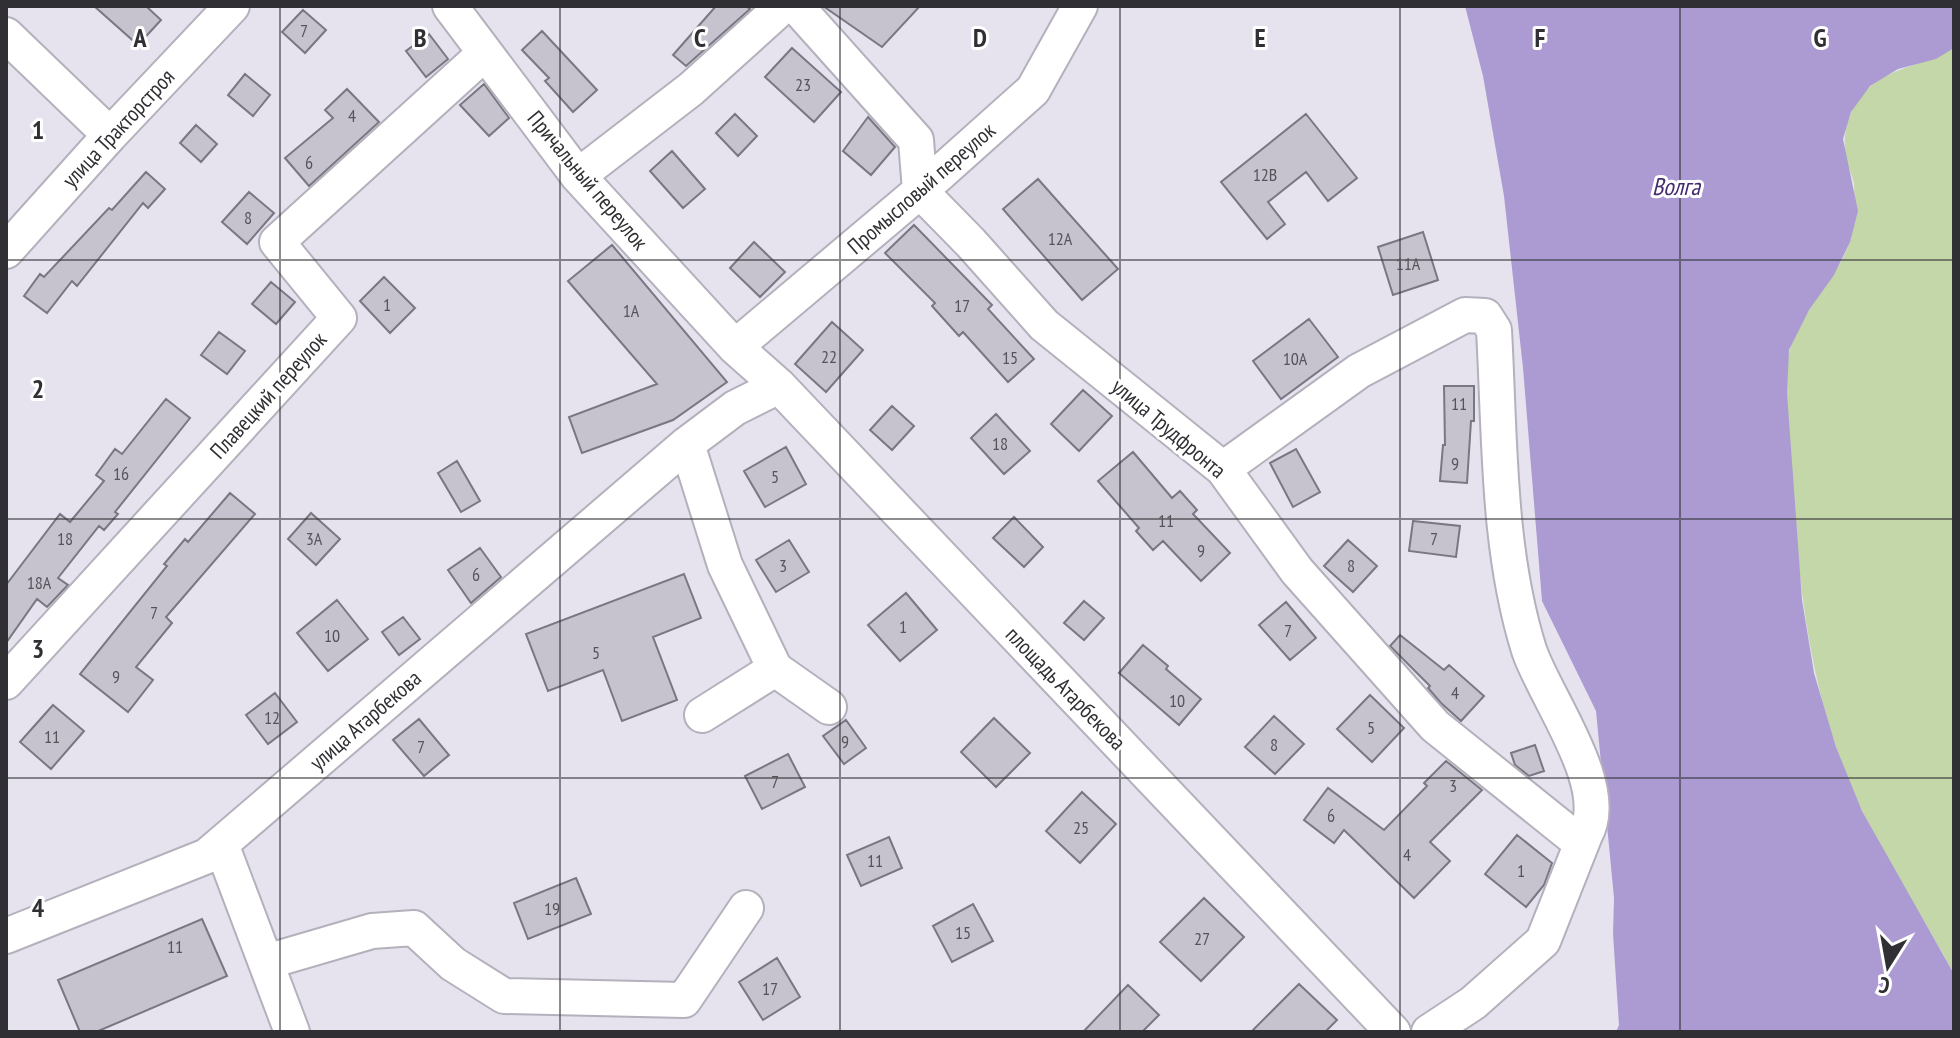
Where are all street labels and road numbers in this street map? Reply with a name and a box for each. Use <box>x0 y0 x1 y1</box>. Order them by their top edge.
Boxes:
street label: улица Тракторстроя <box>56 63 180 193</box>
street label: Причальный переулок <box>522 105 655 256</box>
street label: Промысловый переулок <box>841 116 1001 260</box>
street label: Плавецкий переулок <box>204 325 333 464</box>
street label: улица Трудфронта <box>1106 372 1232 484</box>
street label: площадь Атарбекова <box>1000 620 1132 756</box>
street label: улица Атарбекова <box>303 664 427 776</box>

